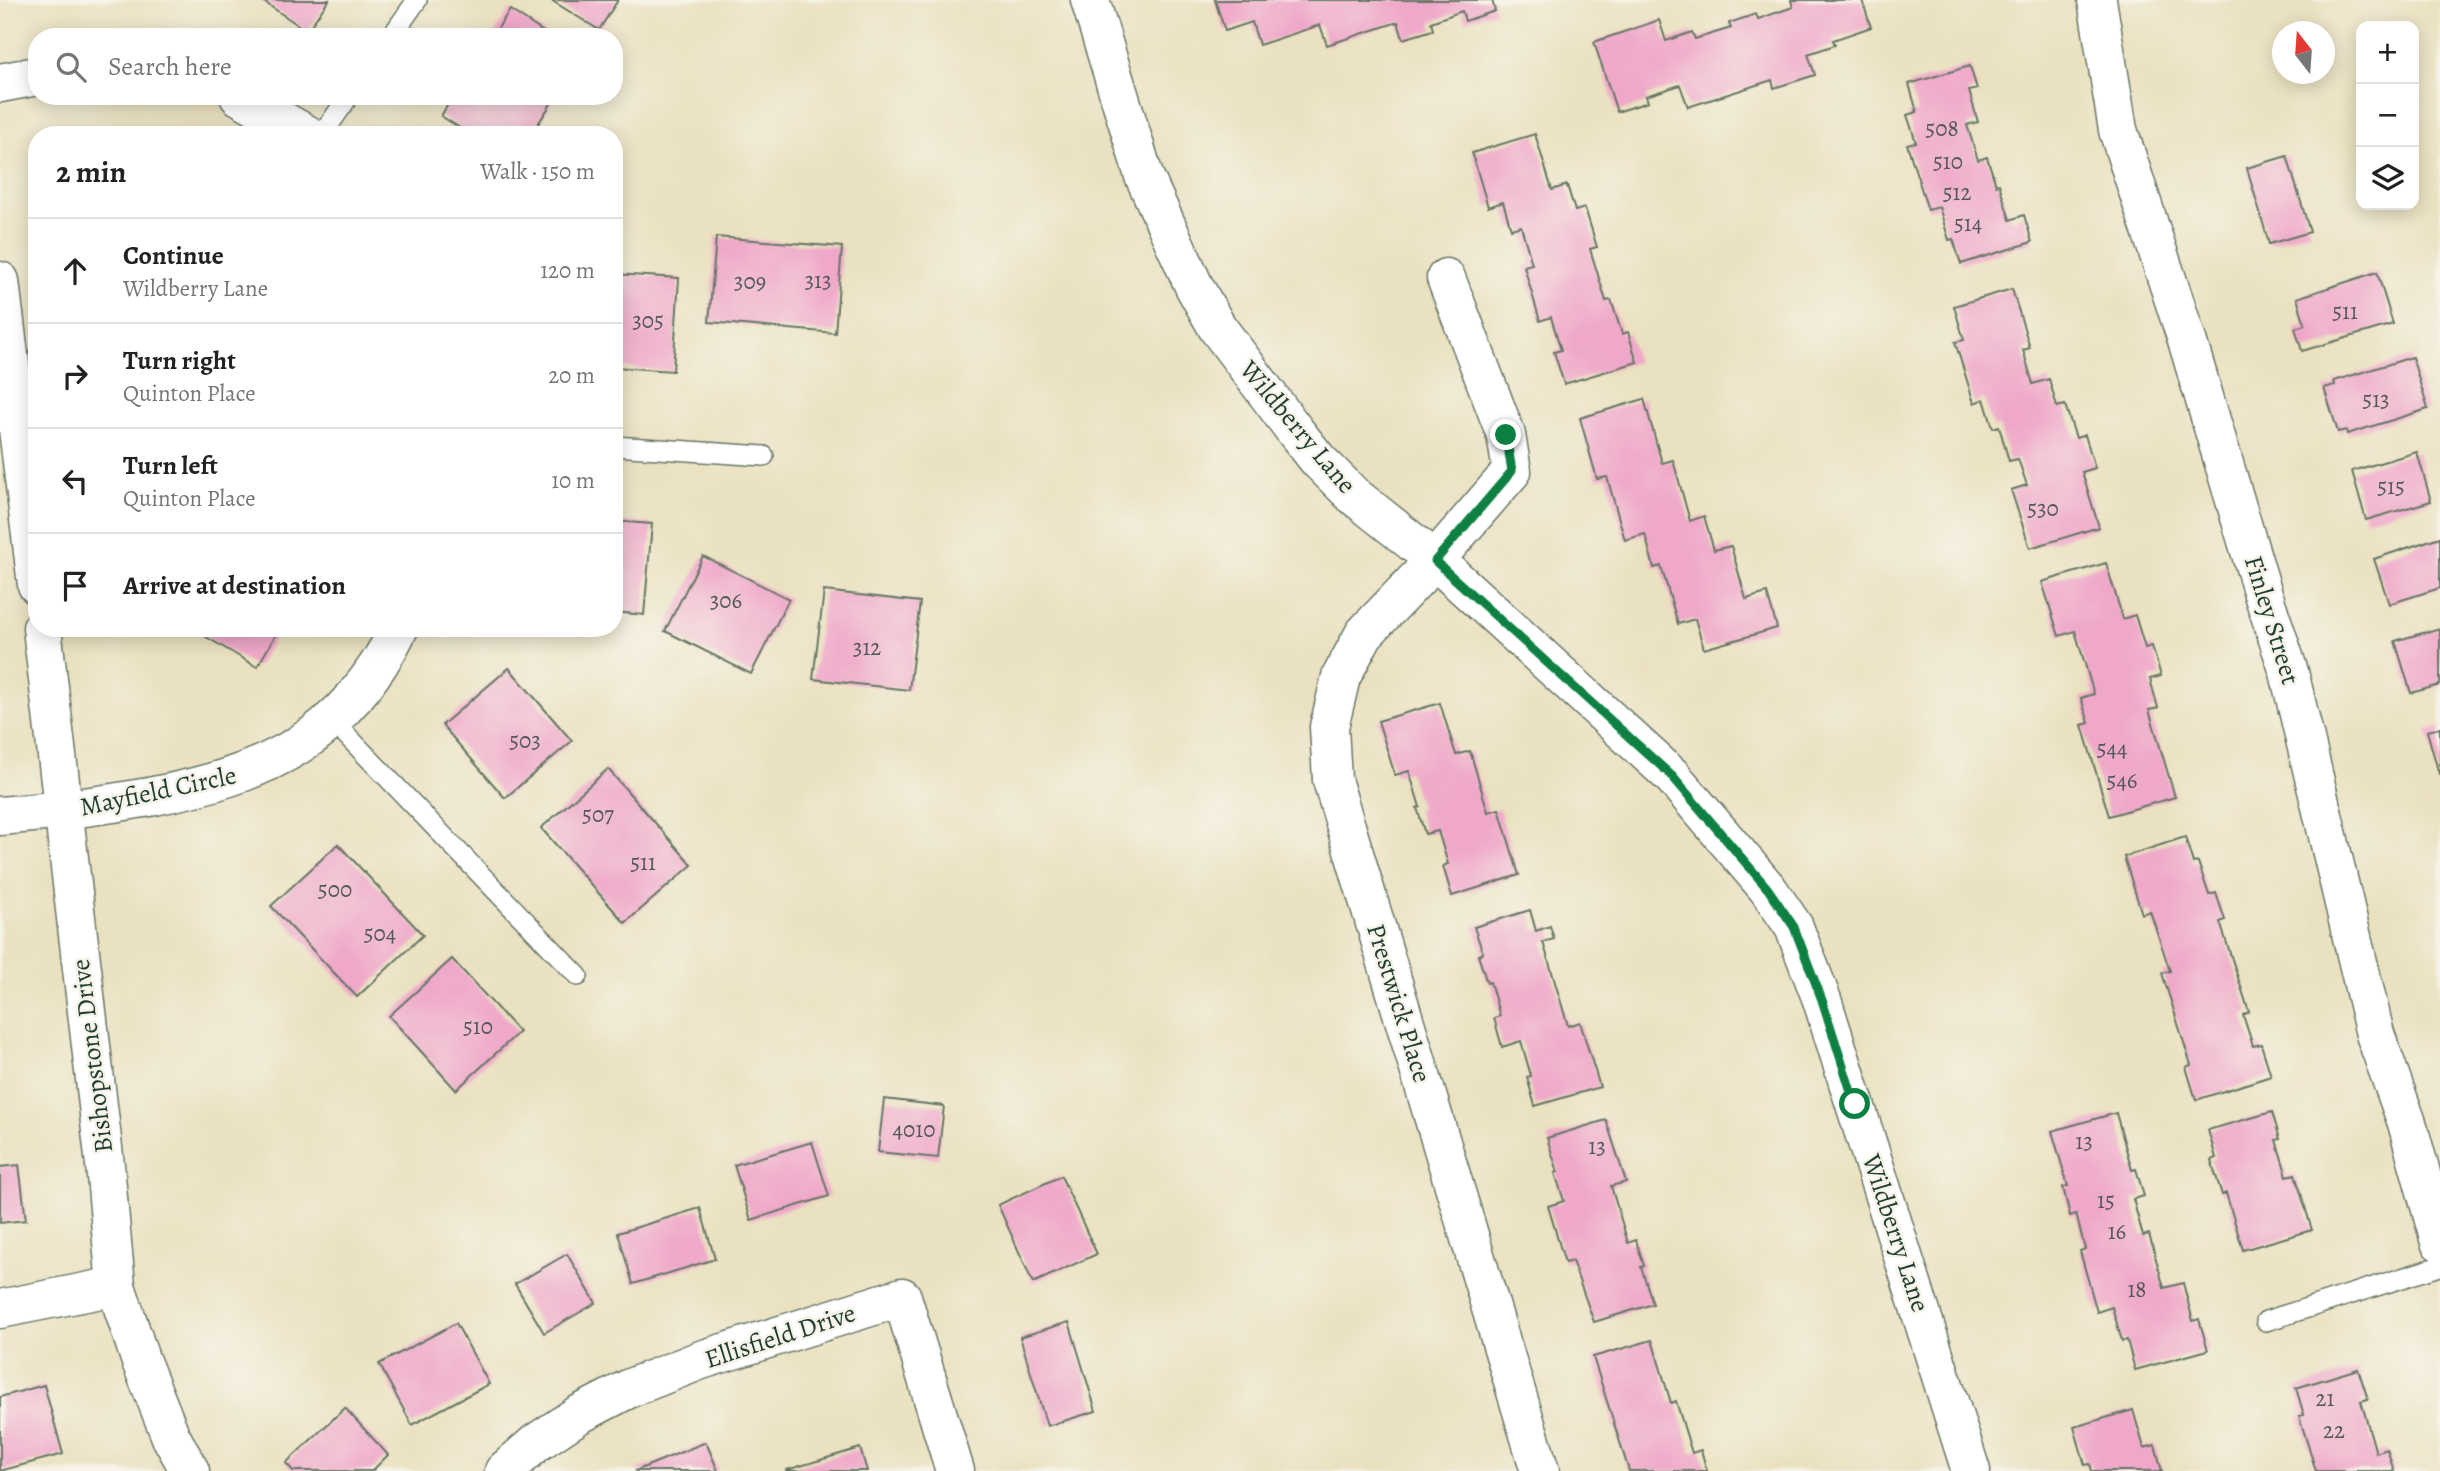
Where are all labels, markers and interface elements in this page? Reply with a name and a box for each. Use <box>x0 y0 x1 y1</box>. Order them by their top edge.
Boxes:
north arrow <box>2272 21 2335 84</box>
map controls <box>2356 21 2419 210</box>
button: + <box>2356 21 2419 84</box>
search box <box>28 28 623 105</box>
icon: search <box>52 48 90 86</box>
text: Search here <box>108 49 232 84</box>
button: − <box>2356 84 2419 147</box>
house number: 508 <box>1925 113 1959 144</box>
house number: 510 <box>1933 146 1963 177</box>
button: layers <box>2356 147 2419 210</box>
text: 2 min <box>56 152 126 192</box>
text: Walk · 150 m <box>480 156 595 187</box>
house number: 512 <box>1943 177 1971 208</box>
house number: 514 <box>1954 208 1982 239</box>
text: Continue <box>123 238 224 273</box>
icon: ahead <box>56 252 94 290</box>
text: 120 m <box>540 255 595 286</box>
house number: 313 <box>804 265 832 296</box>
house number: 309 <box>734 266 766 297</box>
text: Wildberry Lane <box>123 273 268 304</box>
house number: 511 <box>2332 296 2358 327</box>
house number: 305 <box>632 305 664 336</box>
text: Turn right <box>123 343 236 378</box>
street label: Wildberry Lane <box>1231 352 1364 501</box>
icon: right <box>56 357 94 395</box>
text: 20 m <box>548 360 595 391</box>
text: Quinton Place <box>123 378 255 409</box>
house number: 513 <box>2362 384 2390 415</box>
route end <box>1490 419 1521 450</box>
text: Turn left <box>123 448 218 483</box>
icon: left <box>56 462 94 500</box>
text: 10 m <box>551 465 595 496</box>
house number: 515 <box>2377 471 2405 502</box>
text: Quinton Place <box>123 483 255 514</box>
house number: 530 <box>2027 493 2059 524</box>
street label: Finley Street <box>2236 551 2308 689</box>
icon: arrive <box>56 567 94 605</box>
text: Arrive at destination <box>123 568 346 603</box>
house number: 306 <box>710 585 742 616</box>
house number: 312 <box>853 632 881 663</box>
house number: 503 <box>509 725 541 756</box>
house number: 544 <box>2097 733 2127 764</box>
street label: Mayfield Circle <box>77 757 239 825</box>
house number: 546 <box>2107 765 2137 796</box>
house number: 507 <box>582 799 614 830</box>
house number: 511 <box>630 847 656 878</box>
house number: 500 <box>318 874 352 905</box>
house number: 504 <box>364 918 396 949</box>
street label: Prestwick Place <box>1358 919 1440 1087</box>
street label: Bishopstone Drive <box>63 957 121 1155</box>
house number: 510 <box>463 1011 493 1042</box>
route start <box>1839 1088 1870 1119</box>
house number: 4010 <box>893 1114 935 1145</box>
house number: 13 <box>2075 1126 2093 1157</box>
house number: 13 <box>1588 1131 1606 1162</box>
street label: Wildberry Lane <box>1854 1149 1938 1316</box>
house number: 15 <box>2097 1185 2115 1216</box>
house number: 16 <box>2108 1216 2126 1247</box>
house number: 18 <box>2127 1274 2147 1305</box>
street label: Ellisfield Drive <box>700 1295 860 1377</box>
house number: 21 <box>2316 1383 2335 1414</box>
house number: 22 <box>2323 1415 2345 1446</box>

